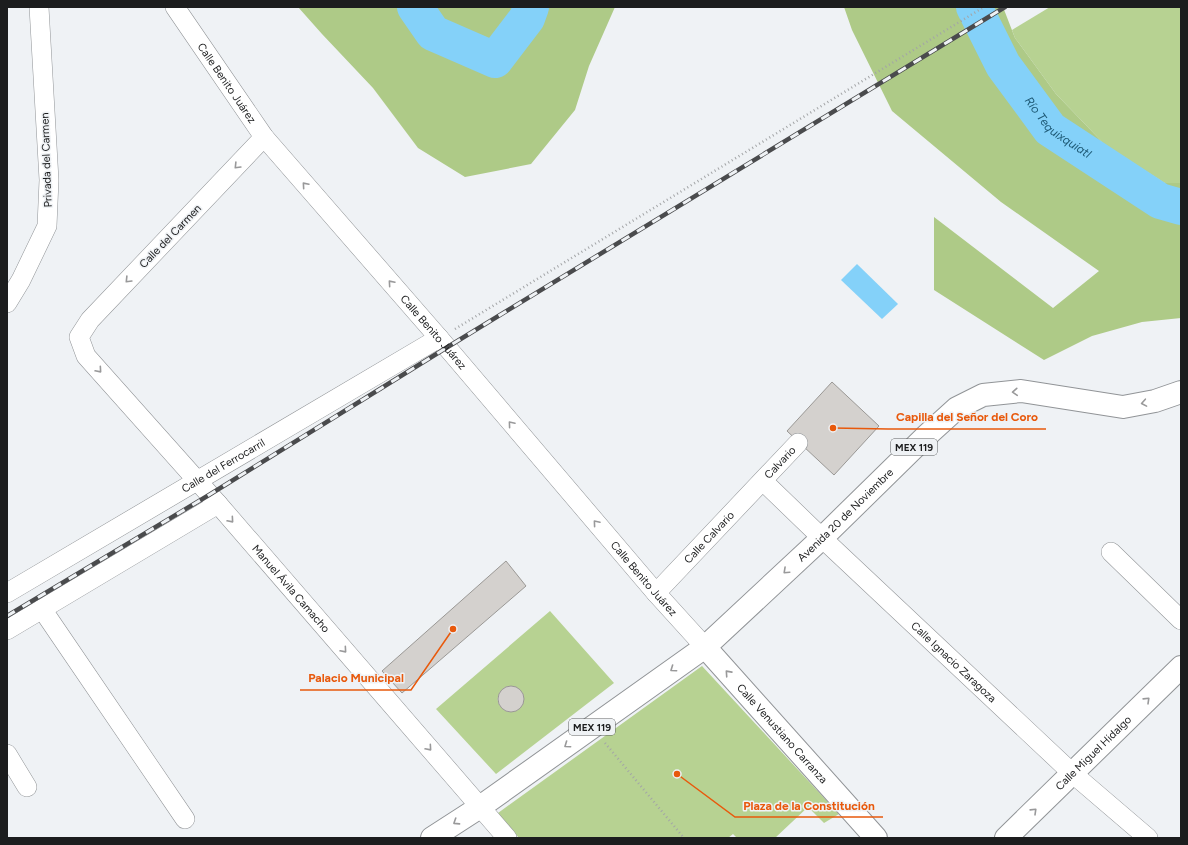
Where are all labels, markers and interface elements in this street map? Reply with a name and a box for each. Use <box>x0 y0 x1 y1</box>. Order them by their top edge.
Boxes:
street label: Calle Benito Juárez <box>195 41 259 126</box>
water label: Río Tequixquiatl <box>1022 94 1094 161</box>
street label: Privada del Carmen <box>38 112 55 208</box>
one-way arrow <box>234 161 242 169</box>
one-way arrow <box>303 182 310 190</box>
street label: Calle del Carmen <box>137 202 204 271</box>
one-way arrow <box>125 275 133 283</box>
one-way arrow <box>388 280 395 288</box>
street label: Calle Benito Juárez <box>397 292 469 372</box>
one-way arrow <box>94 366 101 373</box>
one-way arrow <box>1012 387 1018 396</box>
one-way arrow <box>1141 398 1147 407</box>
callout: Capilla del Señor del Coro <box>888 405 1046 429</box>
text: Capilla del Señor del Coro <box>896 410 1038 424</box>
one-way arrow <box>509 422 516 429</box>
street label: Calle del Ferrocarril <box>179 436 267 495</box>
road number: MEX 119 <box>891 439 937 455</box>
street label: Calvario <box>762 444 799 482</box>
street label: Avenida 20 de Noviembre <box>795 466 896 564</box>
street label: Calle Calvario <box>682 509 737 566</box>
one-way arrow <box>227 515 234 523</box>
one-way arrow <box>593 520 600 528</box>
street label: Calle Benito Juárez <box>608 539 679 619</box>
street label: Manuel Ávila Camacho <box>249 542 332 635</box>
one-way arrow <box>783 566 791 574</box>
street label: Calle Ignacio Zaragoza <box>908 619 999 705</box>
one-way arrow <box>340 645 347 653</box>
one-way arrow <box>670 664 677 672</box>
callout: Palacio Municipal <box>300 666 411 690</box>
one-way arrow <box>726 670 733 678</box>
text: Palacio Municipal <box>308 671 404 685</box>
street label: Calle Venustiano Carranza <box>734 681 830 786</box>
one-way arrow <box>1142 697 1150 705</box>
street label: Calle Miguel Hidalgo <box>1053 713 1134 793</box>
road number: MEX 119 <box>569 719 615 735</box>
one-way arrow <box>564 740 571 748</box>
one-way arrow <box>425 743 432 751</box>
callout: Plaza de la Constitución <box>735 793 883 817</box>
text: Plaza de la Constitución <box>743 799 875 813</box>
one-way arrow <box>1029 808 1037 816</box>
one-way arrow <box>453 817 460 825</box>

